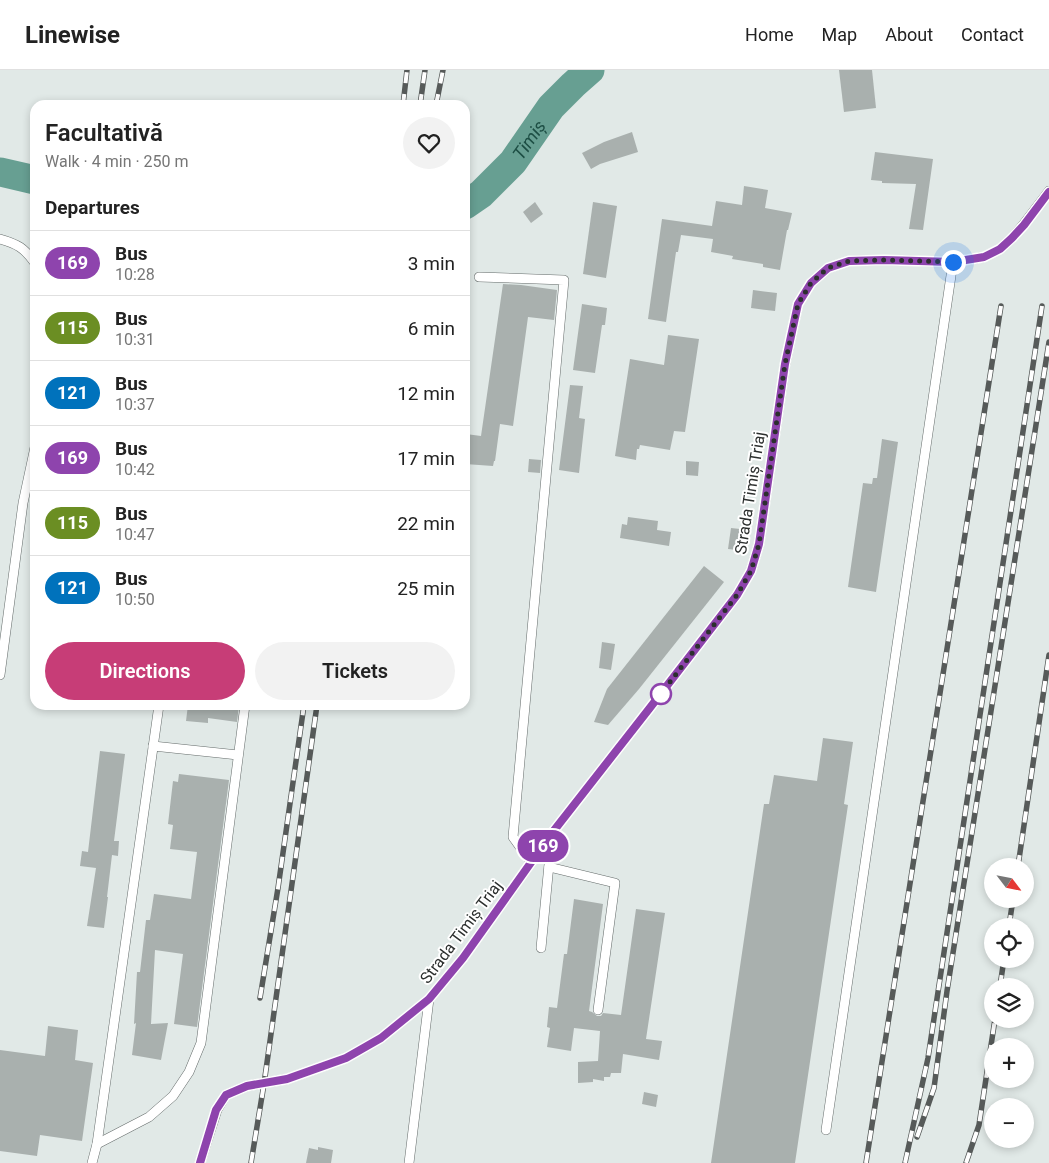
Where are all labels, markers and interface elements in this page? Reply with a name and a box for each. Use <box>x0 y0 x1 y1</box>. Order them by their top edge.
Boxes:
text: Linewise <box>25 21 120 49</box>
text: Home <box>745 24 794 45</box>
text: Map <box>822 24 857 45</box>
text: About <box>885 24 933 45</box>
text: Contact <box>961 24 1024 45</box>
water label: Timiș <box>508 116 550 163</box>
button: heart <box>403 117 455 169</box>
text: Facultativă <box>45 119 163 147</box>
text: Walk · 4 min · 250 m <box>45 152 189 171</box>
text: Departures <box>45 196 140 219</box>
text: Bus <box>115 242 148 265</box>
your location <box>941 250 966 275</box>
text: 169 <box>57 252 88 273</box>
text: 3 min <box>408 252 455 275</box>
text: 10:28 <box>115 265 155 284</box>
text: Bus <box>115 307 148 330</box>
text: 115 <box>57 317 88 338</box>
text: 6 min <box>408 317 455 340</box>
text: 10:31 <box>115 330 155 349</box>
text: Bus <box>115 372 148 395</box>
text: 121 <box>57 382 88 403</box>
text: 12 min <box>397 382 455 405</box>
text: 10:37 <box>115 395 155 414</box>
street label: Strada Timiș Triaj <box>731 430 770 556</box>
text: Bus <box>115 437 148 460</box>
text: 169 <box>57 447 88 468</box>
text: 17 min <box>397 447 455 470</box>
text: 10:42 <box>115 460 155 479</box>
text: Bus <box>115 502 148 525</box>
text: 115 <box>57 512 88 533</box>
text: 22 min <box>397 512 455 535</box>
text: 10:47 <box>115 525 155 544</box>
text: Bus <box>115 567 148 590</box>
text: 121 <box>57 577 88 598</box>
text: 25 min <box>397 577 455 600</box>
text: 10:50 <box>115 590 155 609</box>
button: Directions <box>45 642 245 700</box>
button: Tickets <box>255 642 455 700</box>
unlabelled marker <box>650 683 672 705</box>
line badge: 169 <box>514 830 572 862</box>
text: 169 <box>528 835 558 856</box>
north arrow <box>984 858 1034 908</box>
map controls <box>984 858 1034 1148</box>
street label: Strada Timiș Triaj <box>416 877 507 988</box>
button: locate <box>984 918 1034 968</box>
button: layers <box>984 978 1034 1028</box>
button: + <box>984 1038 1034 1088</box>
button: − <box>984 1098 1034 1148</box>

